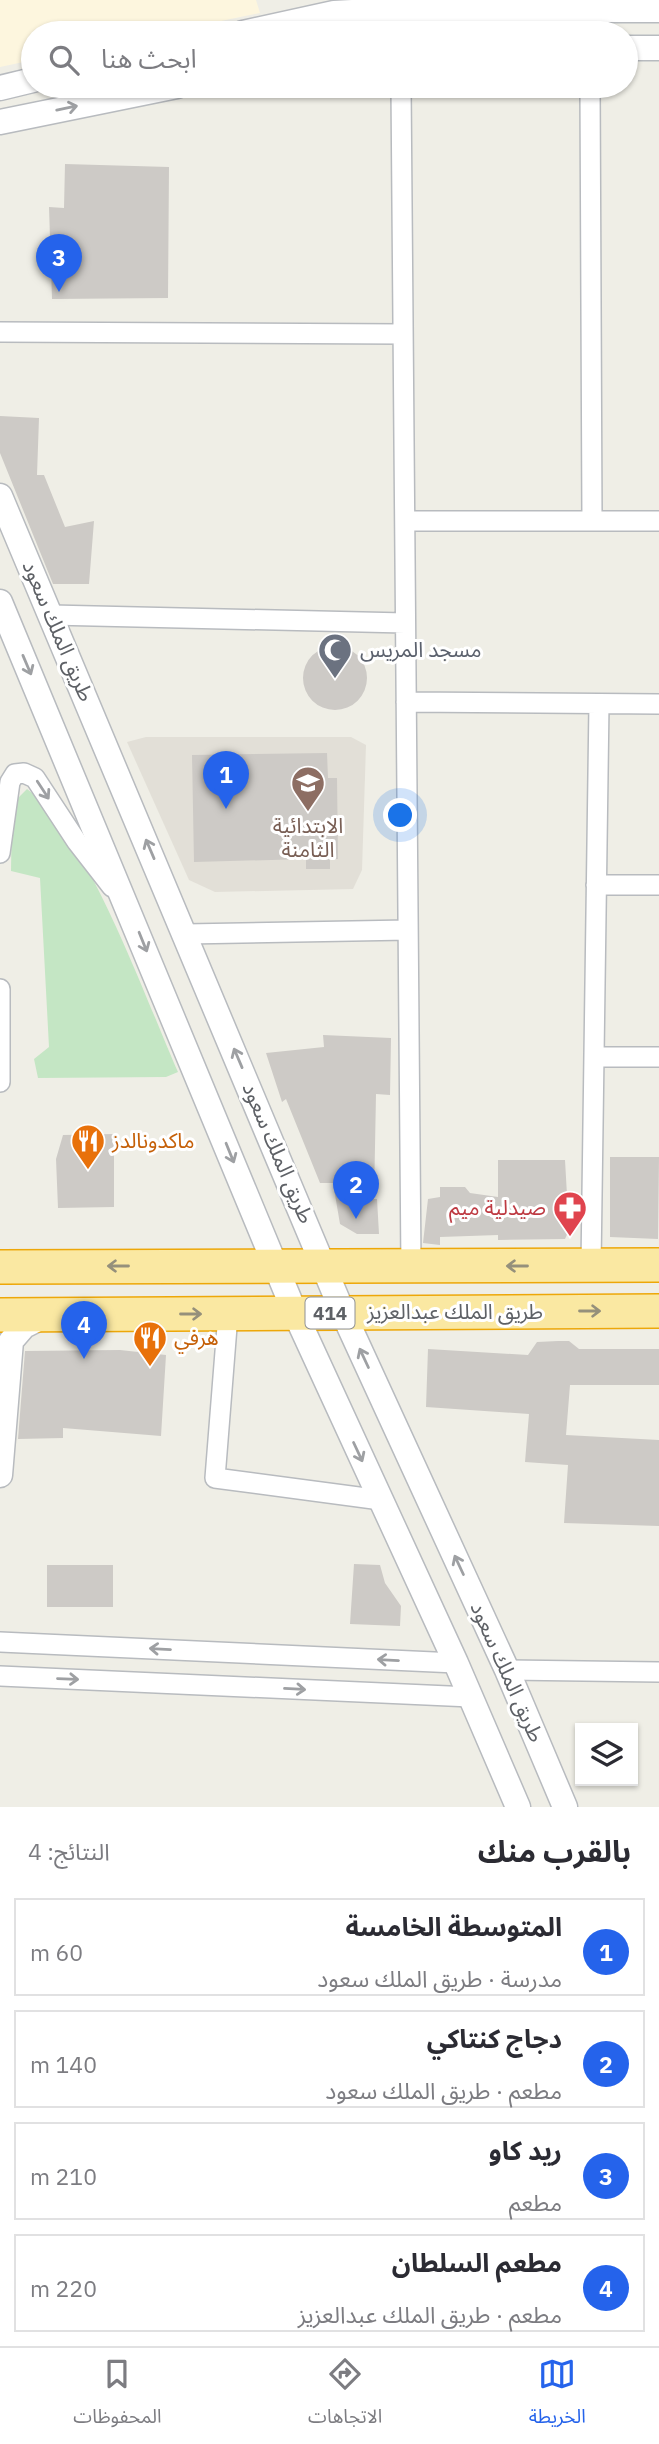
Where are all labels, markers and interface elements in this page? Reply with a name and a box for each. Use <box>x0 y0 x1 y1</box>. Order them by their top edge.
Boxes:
search box <box>21 21 638 98</box>
icon: search <box>45 41 83 79</box>
text: ابحث هنا <box>101 41 197 75</box>
one-way arrow <box>55 101 78 115</box>
pin: 3 <box>36 234 82 292</box>
street label: طريق الملك سعود <box>17 556 101 705</box>
mosque icon: مسجد المريس <box>316 631 354 680</box>
place label: مسجد المريس <box>360 635 482 663</box>
one-way arrow <box>21 653 34 675</box>
pin: 1 <box>203 751 249 809</box>
school or university icon: الابتدائية الثامنة <box>289 764 327 813</box>
one-way arrow <box>36 779 50 799</box>
your location <box>383 798 417 832</box>
place label: الابتدائية الثامنة <box>273 811 343 863</box>
one-way arrow <box>143 838 156 860</box>
one-way arrow <box>138 931 151 953</box>
one-way arrow <box>231 1048 244 1070</box>
street label: طريق الملك سعود <box>237 1078 321 1227</box>
restaurant icon: ماكدونالدز <box>69 1122 107 1171</box>
place label: ماكدونالدز <box>111 1126 194 1154</box>
one-way arrow <box>224 1141 237 1163</box>
pin: 2 <box>333 1161 379 1219</box>
pharmacy icon: صيدلية ميم <box>551 1189 589 1238</box>
place label: صيدلية ميم <box>449 1193 546 1223</box>
one-way arrow <box>107 1259 130 1273</box>
one-way arrow <box>506 1259 529 1273</box>
street label: طريق الملك عبدالعزيز <box>366 1297 543 1325</box>
road number: 414 <box>306 1298 354 1329</box>
pin: 4 <box>61 1301 107 1359</box>
one-way arrow <box>578 1304 601 1318</box>
one-way arrow <box>179 1307 202 1321</box>
restaurant icon: هرفي <box>131 1319 169 1368</box>
place label: هرفي <box>174 1323 219 1354</box>
one-way arrow <box>357 1348 370 1370</box>
one-way arrow <box>352 1440 365 1462</box>
one-way arrow <box>452 1555 465 1576</box>
street label: طريق الملك سعود <box>464 1597 551 1746</box>
one-way arrow <box>149 1643 172 1656</box>
one-way arrow <box>376 1653 399 1666</box>
one-way arrow <box>56 1673 79 1686</box>
one-way arrow <box>284 1683 307 1696</box>
map controls <box>575 1723 638 1786</box>
button: layers <box>575 1723 638 1786</box>
text: بالقرب منك <box>478 1831 631 1870</box>
text: النتائج: 4 <box>28 1836 110 1866</box>
text: المتوسطة الخامسة <box>345 1909 562 1943</box>
text: 60 m <box>30 1937 83 1967</box>
text: 1 <box>599 1937 613 1967</box>
text: مدرسة · طريق الملك سعود <box>317 1963 562 1993</box>
text: دجاج كنتاكي <box>427 2021 562 2055</box>
text: 140 m <box>30 2049 97 2079</box>
text: 2 <box>599 2049 613 2079</box>
text: مطعم · طريق الملك سعود <box>325 2075 562 2105</box>
text: ريد كاو <box>489 2133 562 2167</box>
text: 210 m <box>30 2161 97 2191</box>
text: 3 <box>599 2161 613 2191</box>
text: مطعم <box>509 2187 562 2217</box>
text: مطعم السلطان <box>392 2245 562 2279</box>
text: 220 m <box>30 2273 97 2303</box>
text: 4 <box>599 2273 613 2303</box>
text: مطعم · طريق الملك عبدالعزيز <box>298 2299 562 2329</box>
tab: المحفوظات <box>73 2355 162 2437</box>
tab: الاتجاهات <box>308 2355 382 2437</box>
tab: الخريطة <box>529 2355 586 2437</box>

